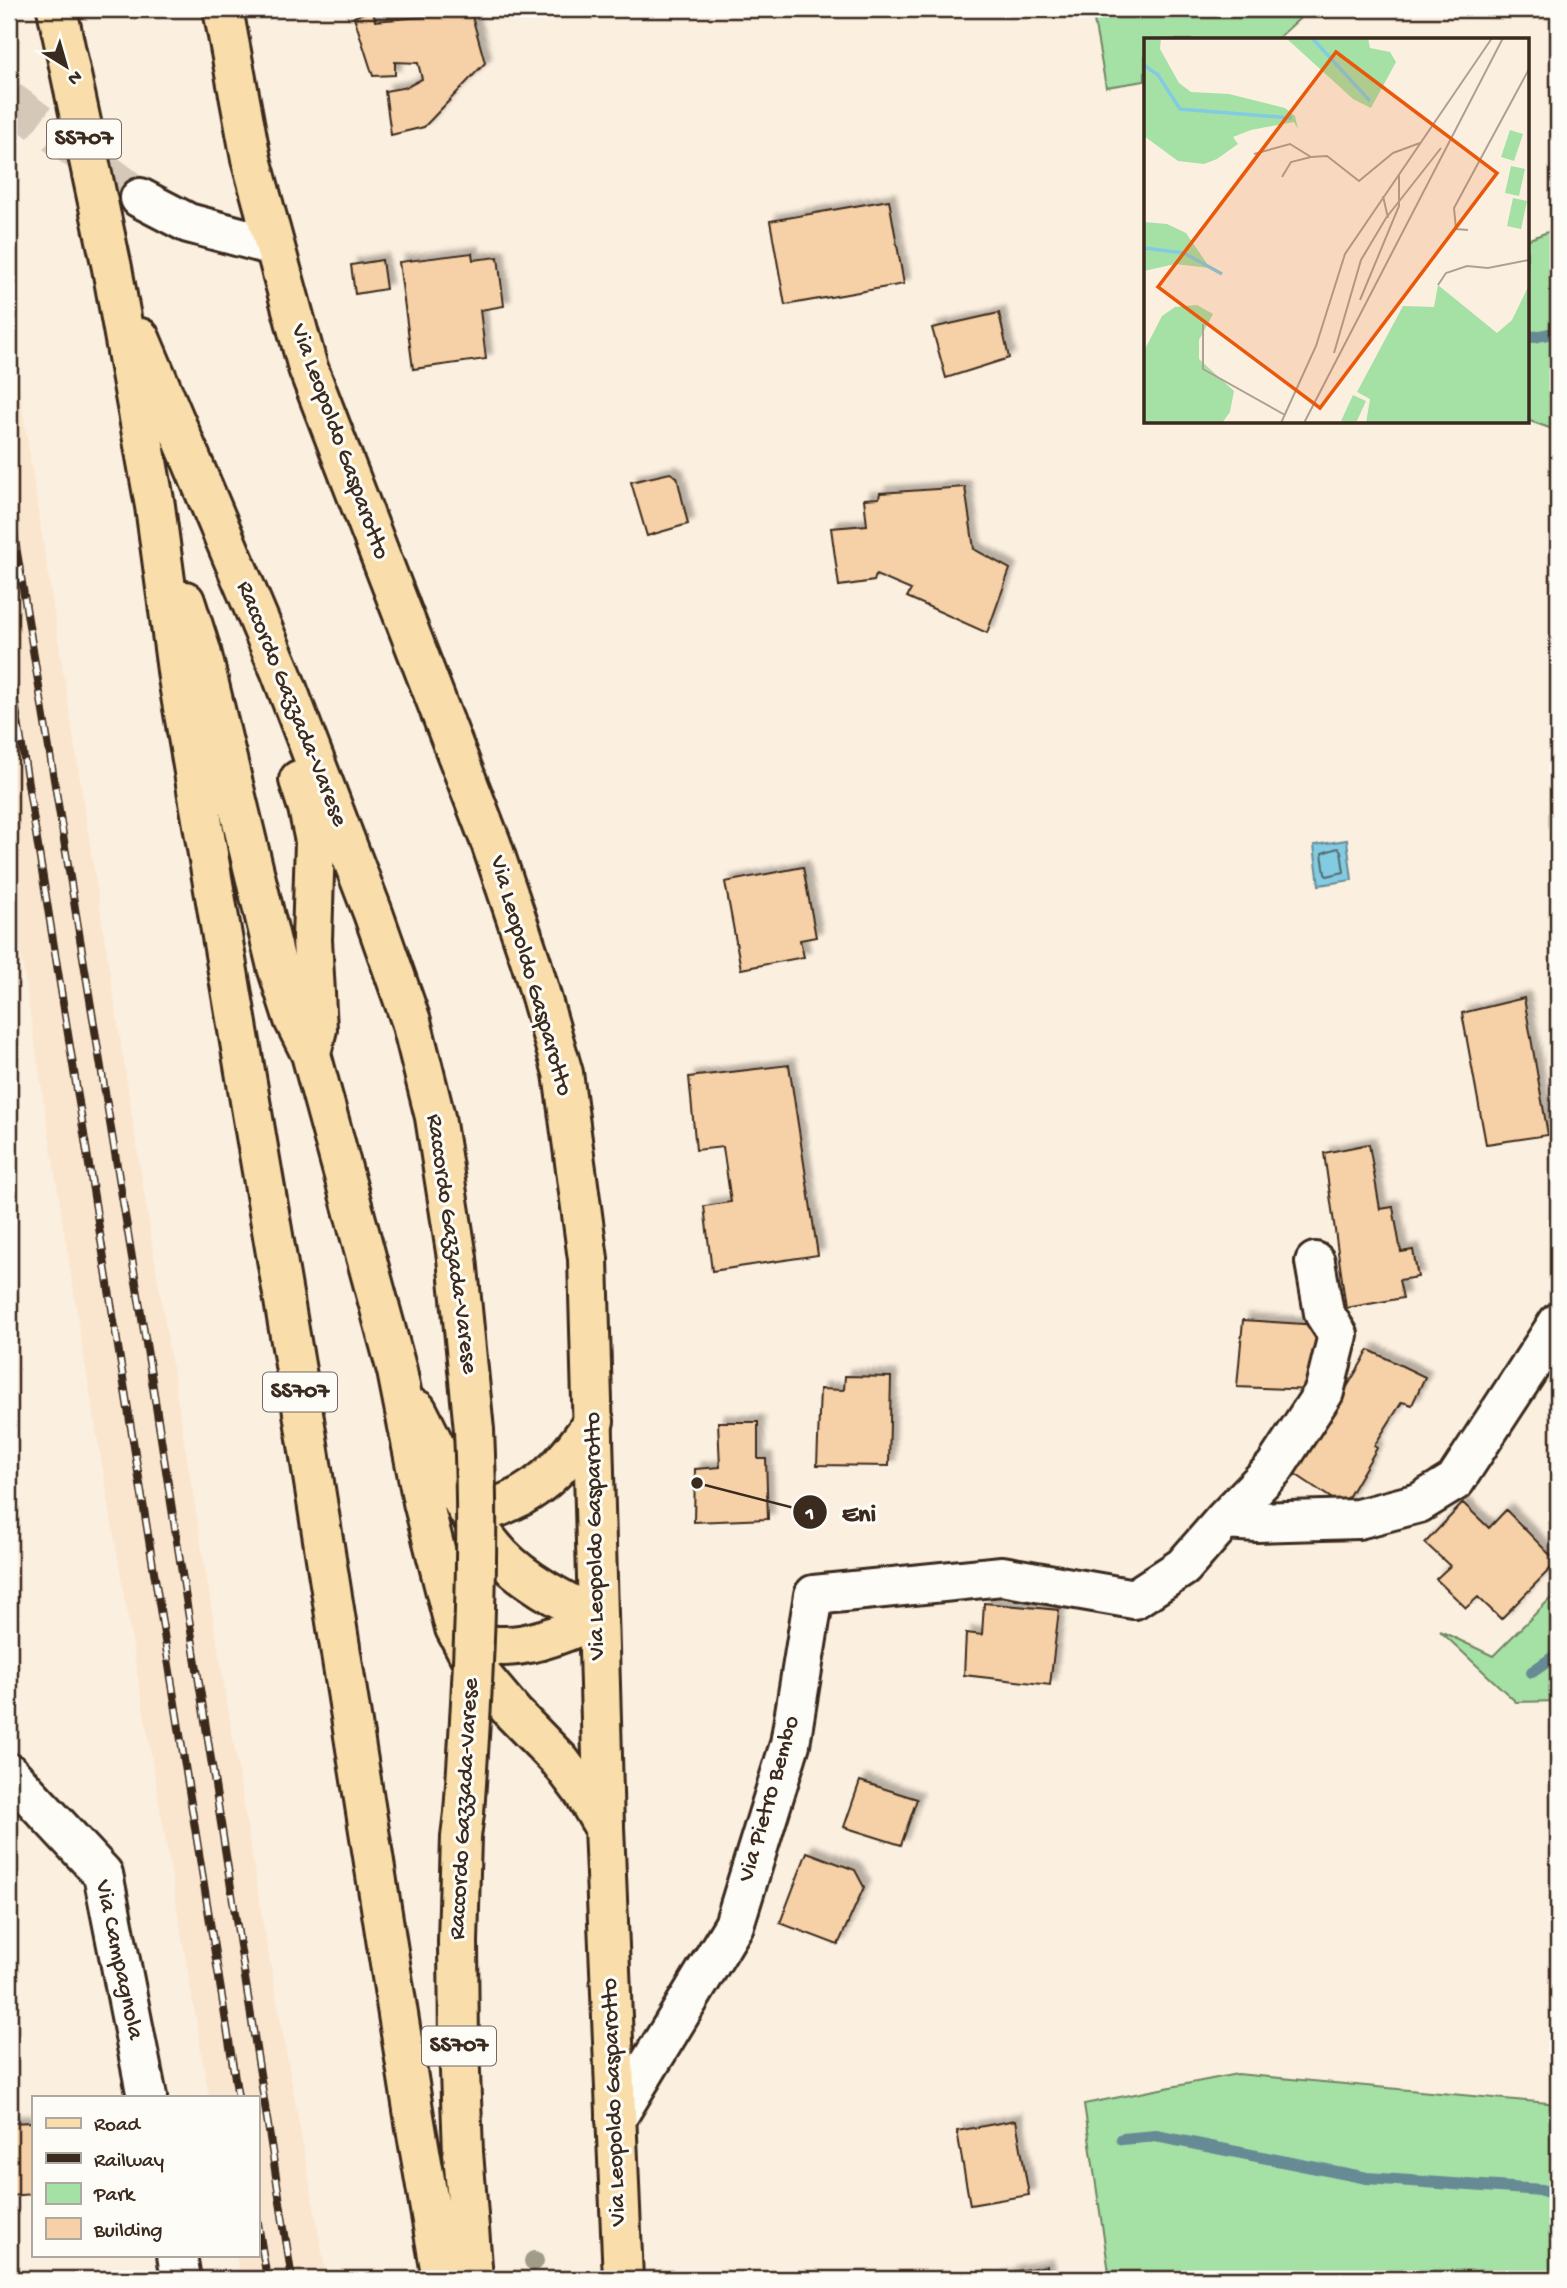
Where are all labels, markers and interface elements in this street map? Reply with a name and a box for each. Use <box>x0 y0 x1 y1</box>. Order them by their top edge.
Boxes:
north arrow <box>32 32 102 102</box>
inset map <box>1144 38 1528 424</box>
text: N <box>62 64 86 90</box>
road number: SS707 <box>47 120 121 158</box>
street label: Via Leopoldo Gasparotto <box>283 319 395 564</box>
street label: Raccordo Gazzada-Varese <box>228 577 354 831</box>
street label: Via Leopoldo Gasparotto <box>482 852 578 1099</box>
street label: Raccordo Gazzada-Varese <box>418 1112 484 1376</box>
road number: SS707 <box>263 1372 337 1412</box>
street label: Via Leopoldo Gasparotto <box>579 1412 613 1661</box>
callout: Eni <box>793 1488 890 1535</box>
text: Eni <box>842 1501 876 1532</box>
text: 1 <box>805 1503 814 1528</box>
street label: Raccordo Gazzada-Varese <box>444 1677 486 1941</box>
street label: Via Pietro Bembo <box>732 1712 808 1886</box>
street label: Via Campagnola <box>87 1877 149 2043</box>
street label: Via Leopoldo Gasparotto <box>596 1977 634 2228</box>
road number: SS707 <box>422 2026 496 2066</box>
legend <box>32 2096 259 2256</box>
text: Road <box>94 2114 142 2139</box>
text: Railway <box>94 2150 164 2175</box>
text: Park <box>93 2184 137 2209</box>
text: Building <box>93 2220 163 2245</box>

